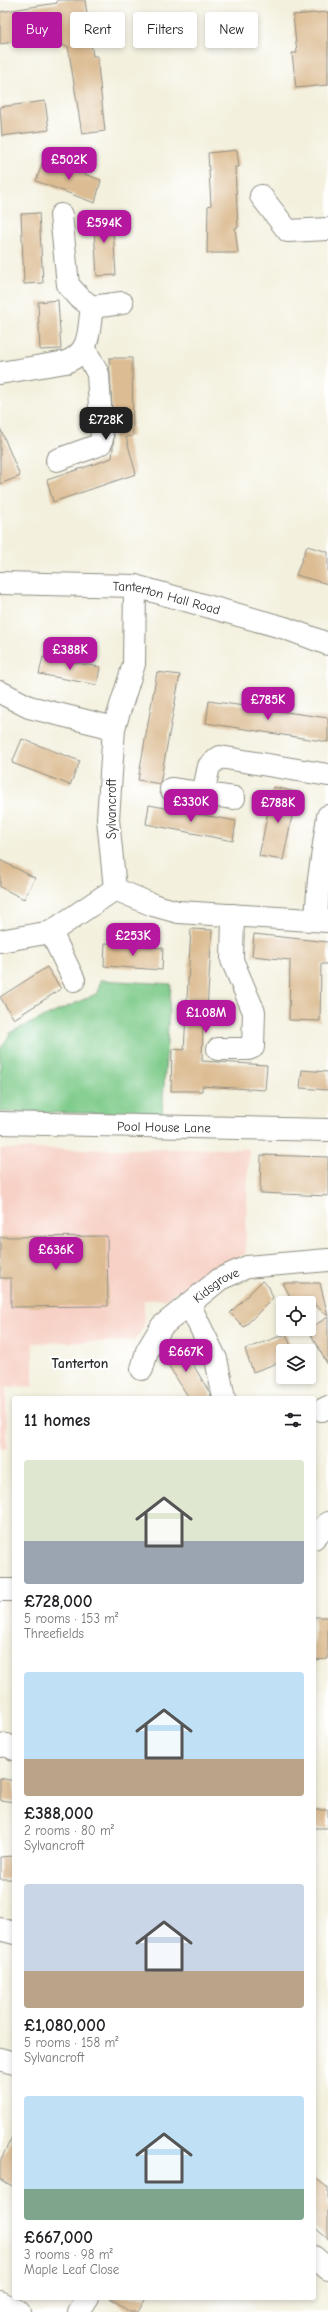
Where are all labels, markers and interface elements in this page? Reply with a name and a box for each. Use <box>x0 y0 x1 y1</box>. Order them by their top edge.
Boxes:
chip: Buy <box>12 12 62 48</box>
chip: Rent <box>70 12 125 48</box>
chip: Filters <box>133 12 197 48</box>
chip: New <box>205 12 258 48</box>
pin: £502K <box>41 147 97 181</box>
text: £502K <box>51 152 87 167</box>
pin: £594K <box>76 210 132 244</box>
text: £594K <box>86 215 122 230</box>
pin: £728K <box>78 407 134 441</box>
text: £728K <box>89 412 123 427</box>
street label: Tanterton Hall Road <box>113 578 222 617</box>
pin: £388K <box>42 637 98 671</box>
text: £388K <box>52 642 88 657</box>
pin: £785K <box>240 687 296 721</box>
text: £785K <box>251 692 285 707</box>
street label: Sylvancroft <box>104 778 119 839</box>
pin: £330K <box>163 789 219 823</box>
pin: £788K <box>250 790 306 824</box>
text: £330K <box>173 794 209 809</box>
text: £788K <box>261 795 295 810</box>
pin: £253K <box>105 923 161 957</box>
text: £253K <box>115 928 151 943</box>
pin: £1.08M <box>173 1000 239 1034</box>
text: £1.08M <box>186 1005 226 1020</box>
street label: Pool House Lane <box>117 1118 211 1135</box>
pin: £636K <box>28 1237 84 1271</box>
text: £636K <box>38 1242 74 1257</box>
street label: Kidsgrove <box>190 1264 242 1306</box>
map controls <box>276 1296 316 1384</box>
button: locate <box>276 1296 316 1336</box>
pin: £667K <box>158 1339 214 1373</box>
text: £667K <box>168 1344 204 1359</box>
button: layers <box>276 1344 316 1384</box>
district label: Tanterton <box>52 1355 108 1372</box>
icon: filters <box>282 1409 304 1431</box>
text: 11 homes <box>24 1411 90 1430</box>
icon: home <box>128 1486 200 1558</box>
text: £728,000 <box>24 1592 92 1611</box>
text: 5 rooms · 153 m² <box>24 1611 118 1626</box>
text: Threefields <box>24 1626 84 1641</box>
icon: home <box>128 1698 200 1770</box>
text: £388,000 <box>24 1804 93 1823</box>
text: 2 rooms · 80 m² <box>24 1823 114 1838</box>
text: Sylvancroft <box>24 1838 84 1853</box>
icon: home <box>128 1910 200 1982</box>
text: £1,080,000 <box>24 2016 106 2035</box>
text: 5 rooms · 158 m² <box>24 2035 118 2050</box>
text: Sylvancroft <box>24 2050 84 2065</box>
icon: home <box>128 2122 200 2194</box>
text: £667,000 <box>24 2228 93 2247</box>
text: 3 rooms · 98 m² <box>24 2247 113 2262</box>
text: Maple Leaf Close <box>24 2262 119 2277</box>

